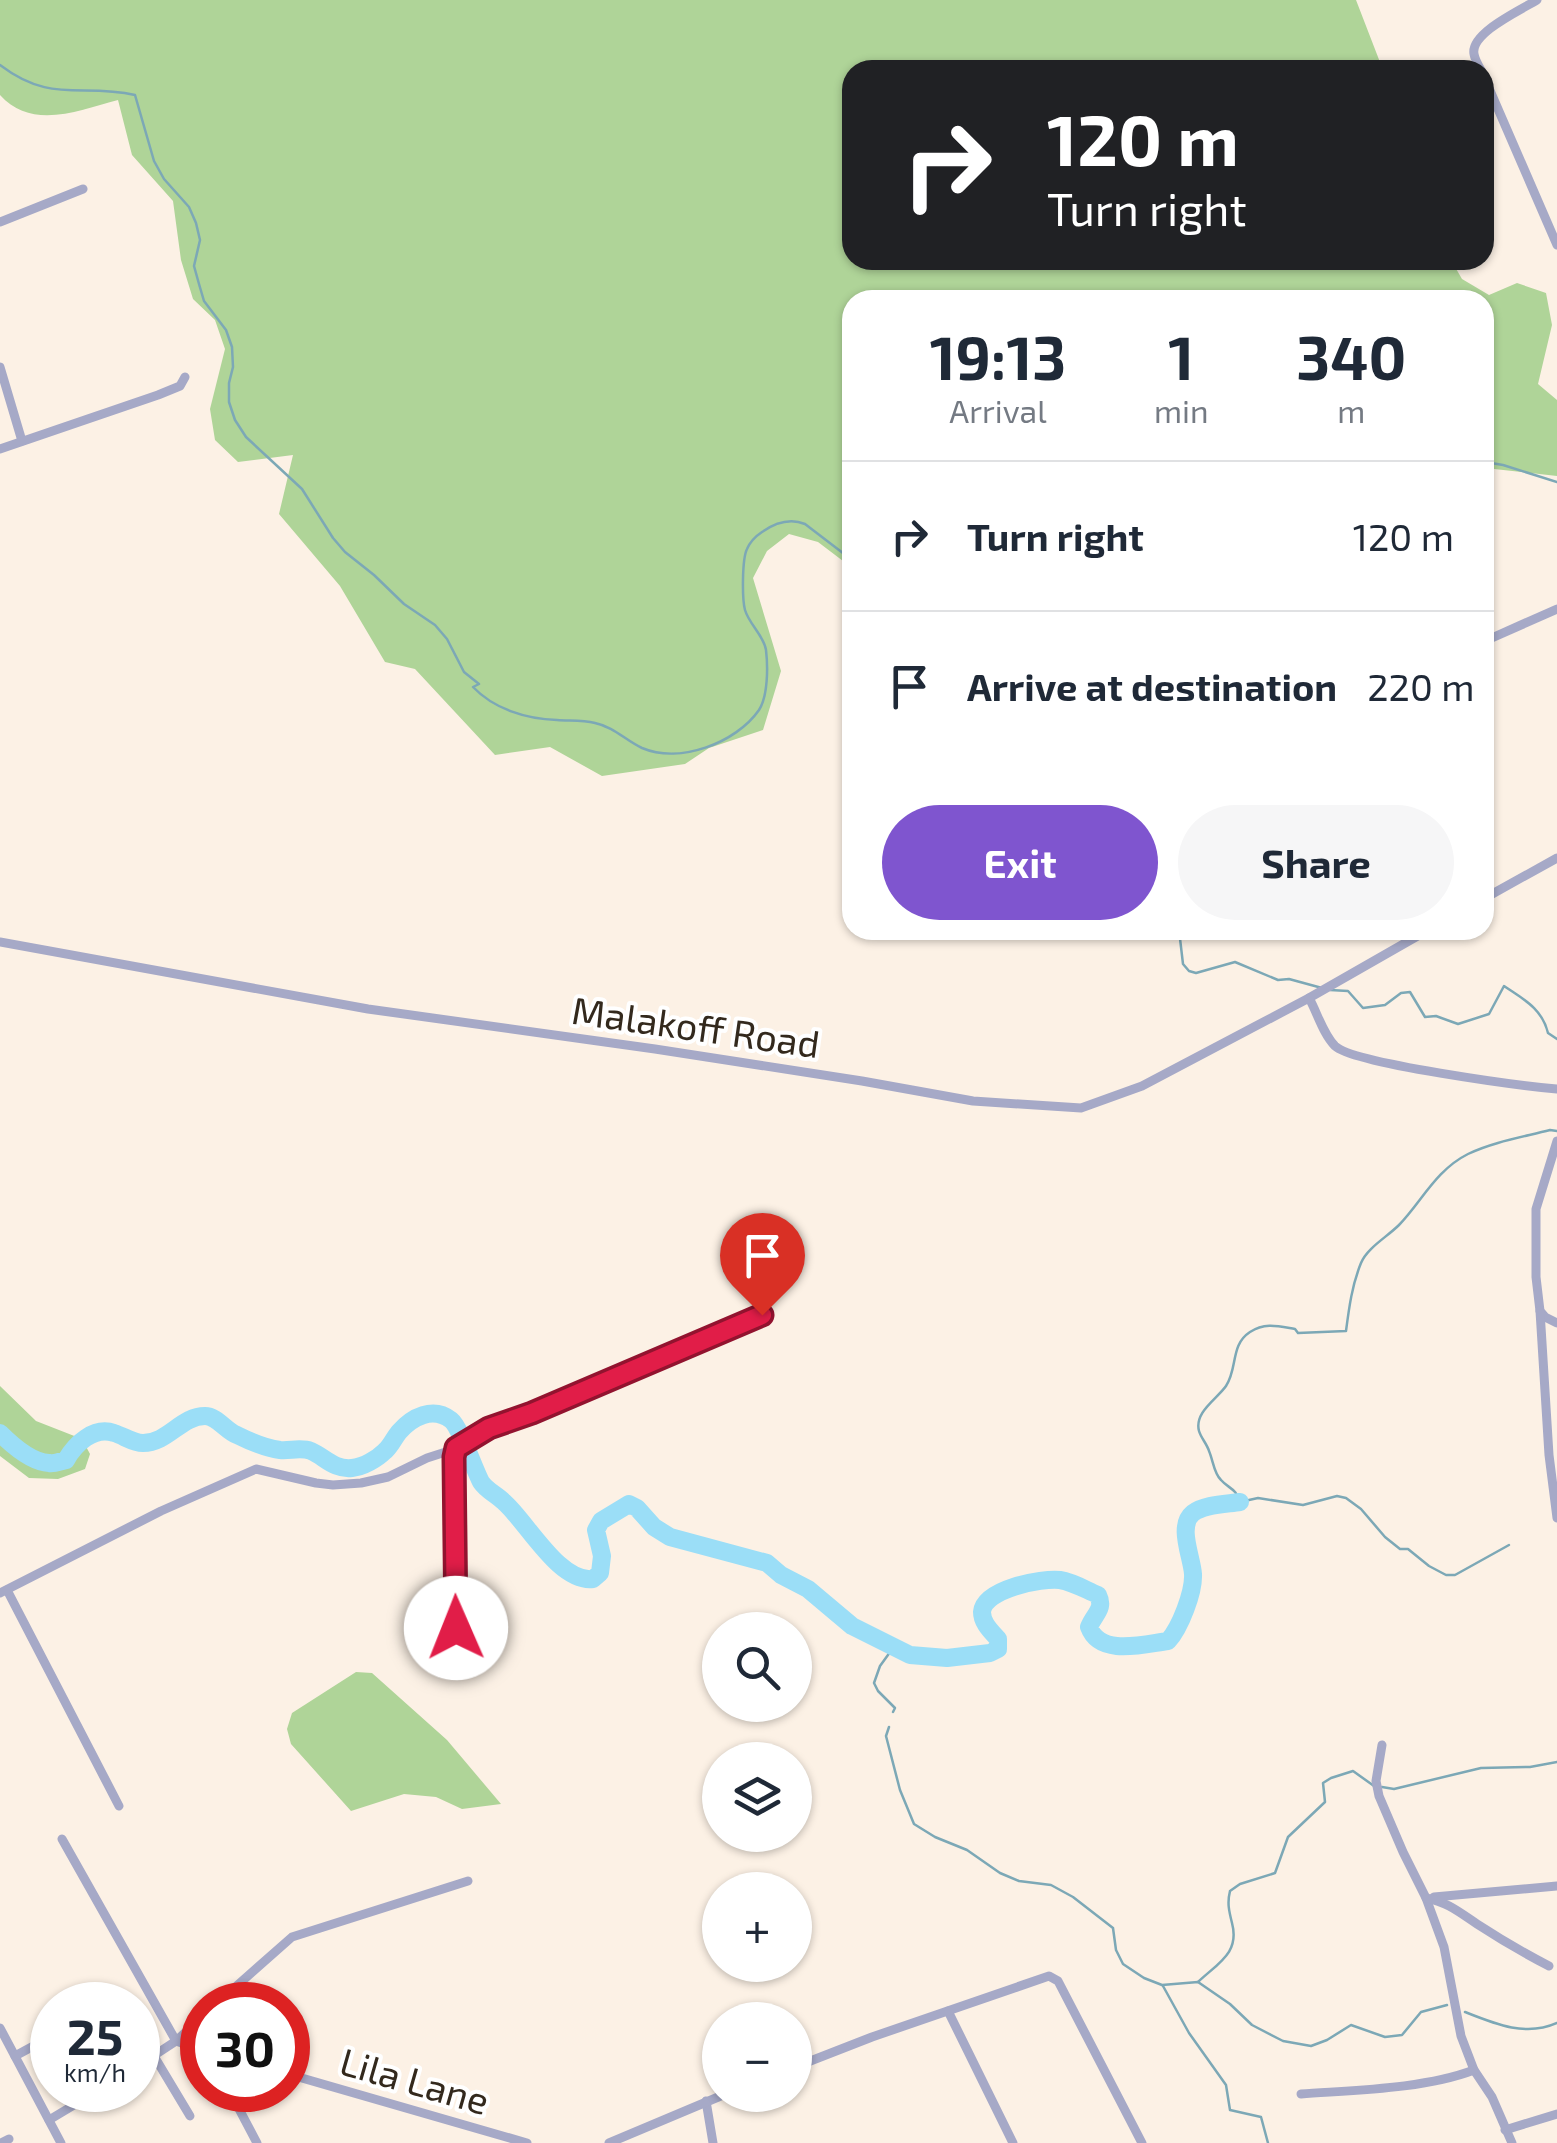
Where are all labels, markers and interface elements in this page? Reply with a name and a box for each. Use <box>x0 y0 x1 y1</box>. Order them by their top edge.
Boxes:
text: 120 m <box>1047 96 1239 180</box>
icon: right <box>882 100 1012 230</box>
text: Turn right <box>1047 181 1247 235</box>
text: 19:13 <box>930 320 1066 392</box>
text: 1 <box>1168 320 1194 392</box>
text: 340 <box>1296 320 1406 392</box>
text: Arrival <box>949 391 1047 429</box>
text: min <box>1154 391 1209 429</box>
text: m <box>1337 391 1365 429</box>
icon: right <box>882 509 937 564</box>
text: Turn right <box>967 513 1144 559</box>
text: 120 m <box>1353 513 1454 559</box>
icon: arrive <box>882 659 937 714</box>
text: Arrive at destination <box>967 663 1337 709</box>
text: 220 m <box>1367 663 1475 709</box>
button: Exit <box>882 805 1158 920</box>
button: Share <box>1178 805 1454 920</box>
street label: Malakoff Road <box>569 986 823 1066</box>
pin <box>720 1213 805 1316</box>
icon: arrive <box>735 1228 790 1283</box>
position arrow <box>404 1576 508 1680</box>
map controls <box>702 1612 812 2112</box>
button: search <box>702 1612 812 1722</box>
button: layers <box>702 1742 812 1852</box>
button: + <box>702 1872 812 1982</box>
speed limit sign: 30 <box>180 1982 310 2112</box>
button: − <box>702 2002 812 2112</box>
text: 25 <box>67 2005 123 2065</box>
street label: Lila Lane <box>335 2037 495 2123</box>
text: km/h <box>64 2057 126 2087</box>

